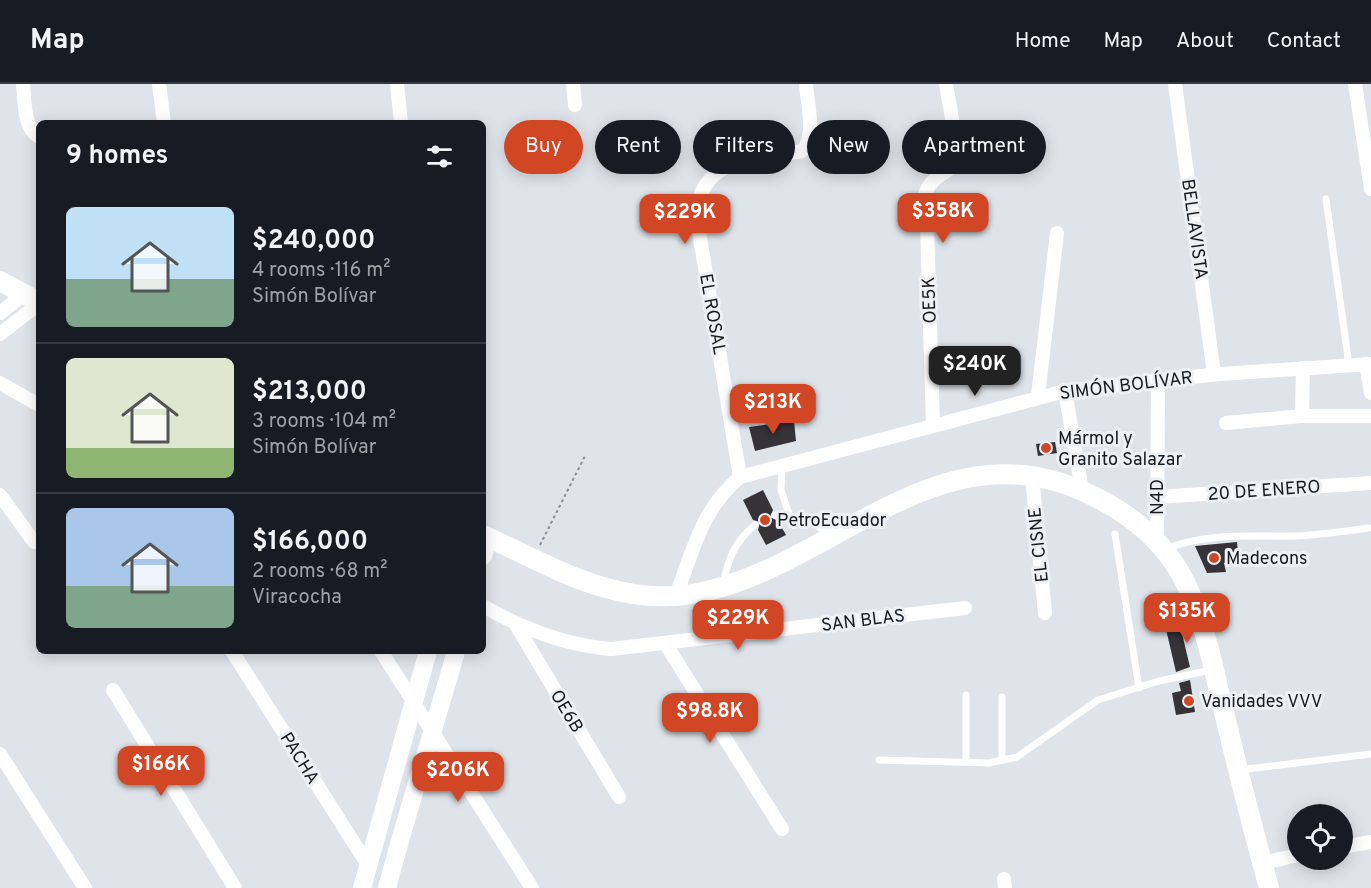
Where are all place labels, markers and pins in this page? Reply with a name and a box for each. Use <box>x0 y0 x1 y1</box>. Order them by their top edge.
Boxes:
pin: $358K <box>901 193 985 244</box>
pin: $229K <box>643 194 727 245</box>
pin: $240K <box>933 346 1017 397</box>
pin: $213K <box>731 384 815 435</box>
place label: Mármol y Granito Salazar <box>1058 428 1183 472</box>
marker: Mármol y Granito Salazar <box>1039 441 1053 455</box>
place label: PetroEcuador <box>777 510 887 533</box>
marker: PetroEcuador <box>758 513 772 527</box>
place label: Madecons <box>1226 548 1307 571</box>
marker: Madecons <box>1207 551 1221 565</box>
pin: $135K <box>1145 593 1229 644</box>
pin: $229K <box>696 600 780 651</box>
place label: Vanidades VVV <box>1201 691 1323 714</box>
pin: $98.8K <box>661 693 759 744</box>
marker: Vanidades VVV <box>1182 694 1196 708</box>
pin: $166K <box>119 746 203 797</box>
pin: $206K <box>416 752 500 803</box>

